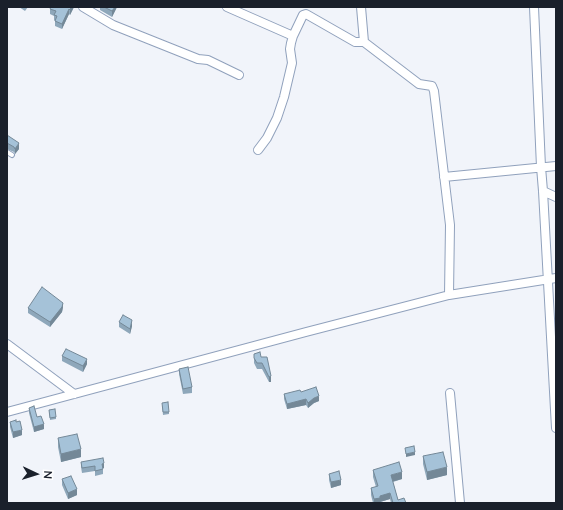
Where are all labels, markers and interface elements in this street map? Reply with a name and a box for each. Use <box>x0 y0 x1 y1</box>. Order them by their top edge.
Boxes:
north arrow <box>16 454 56 494</box>
text: N <box>42 470 55 480</box>

